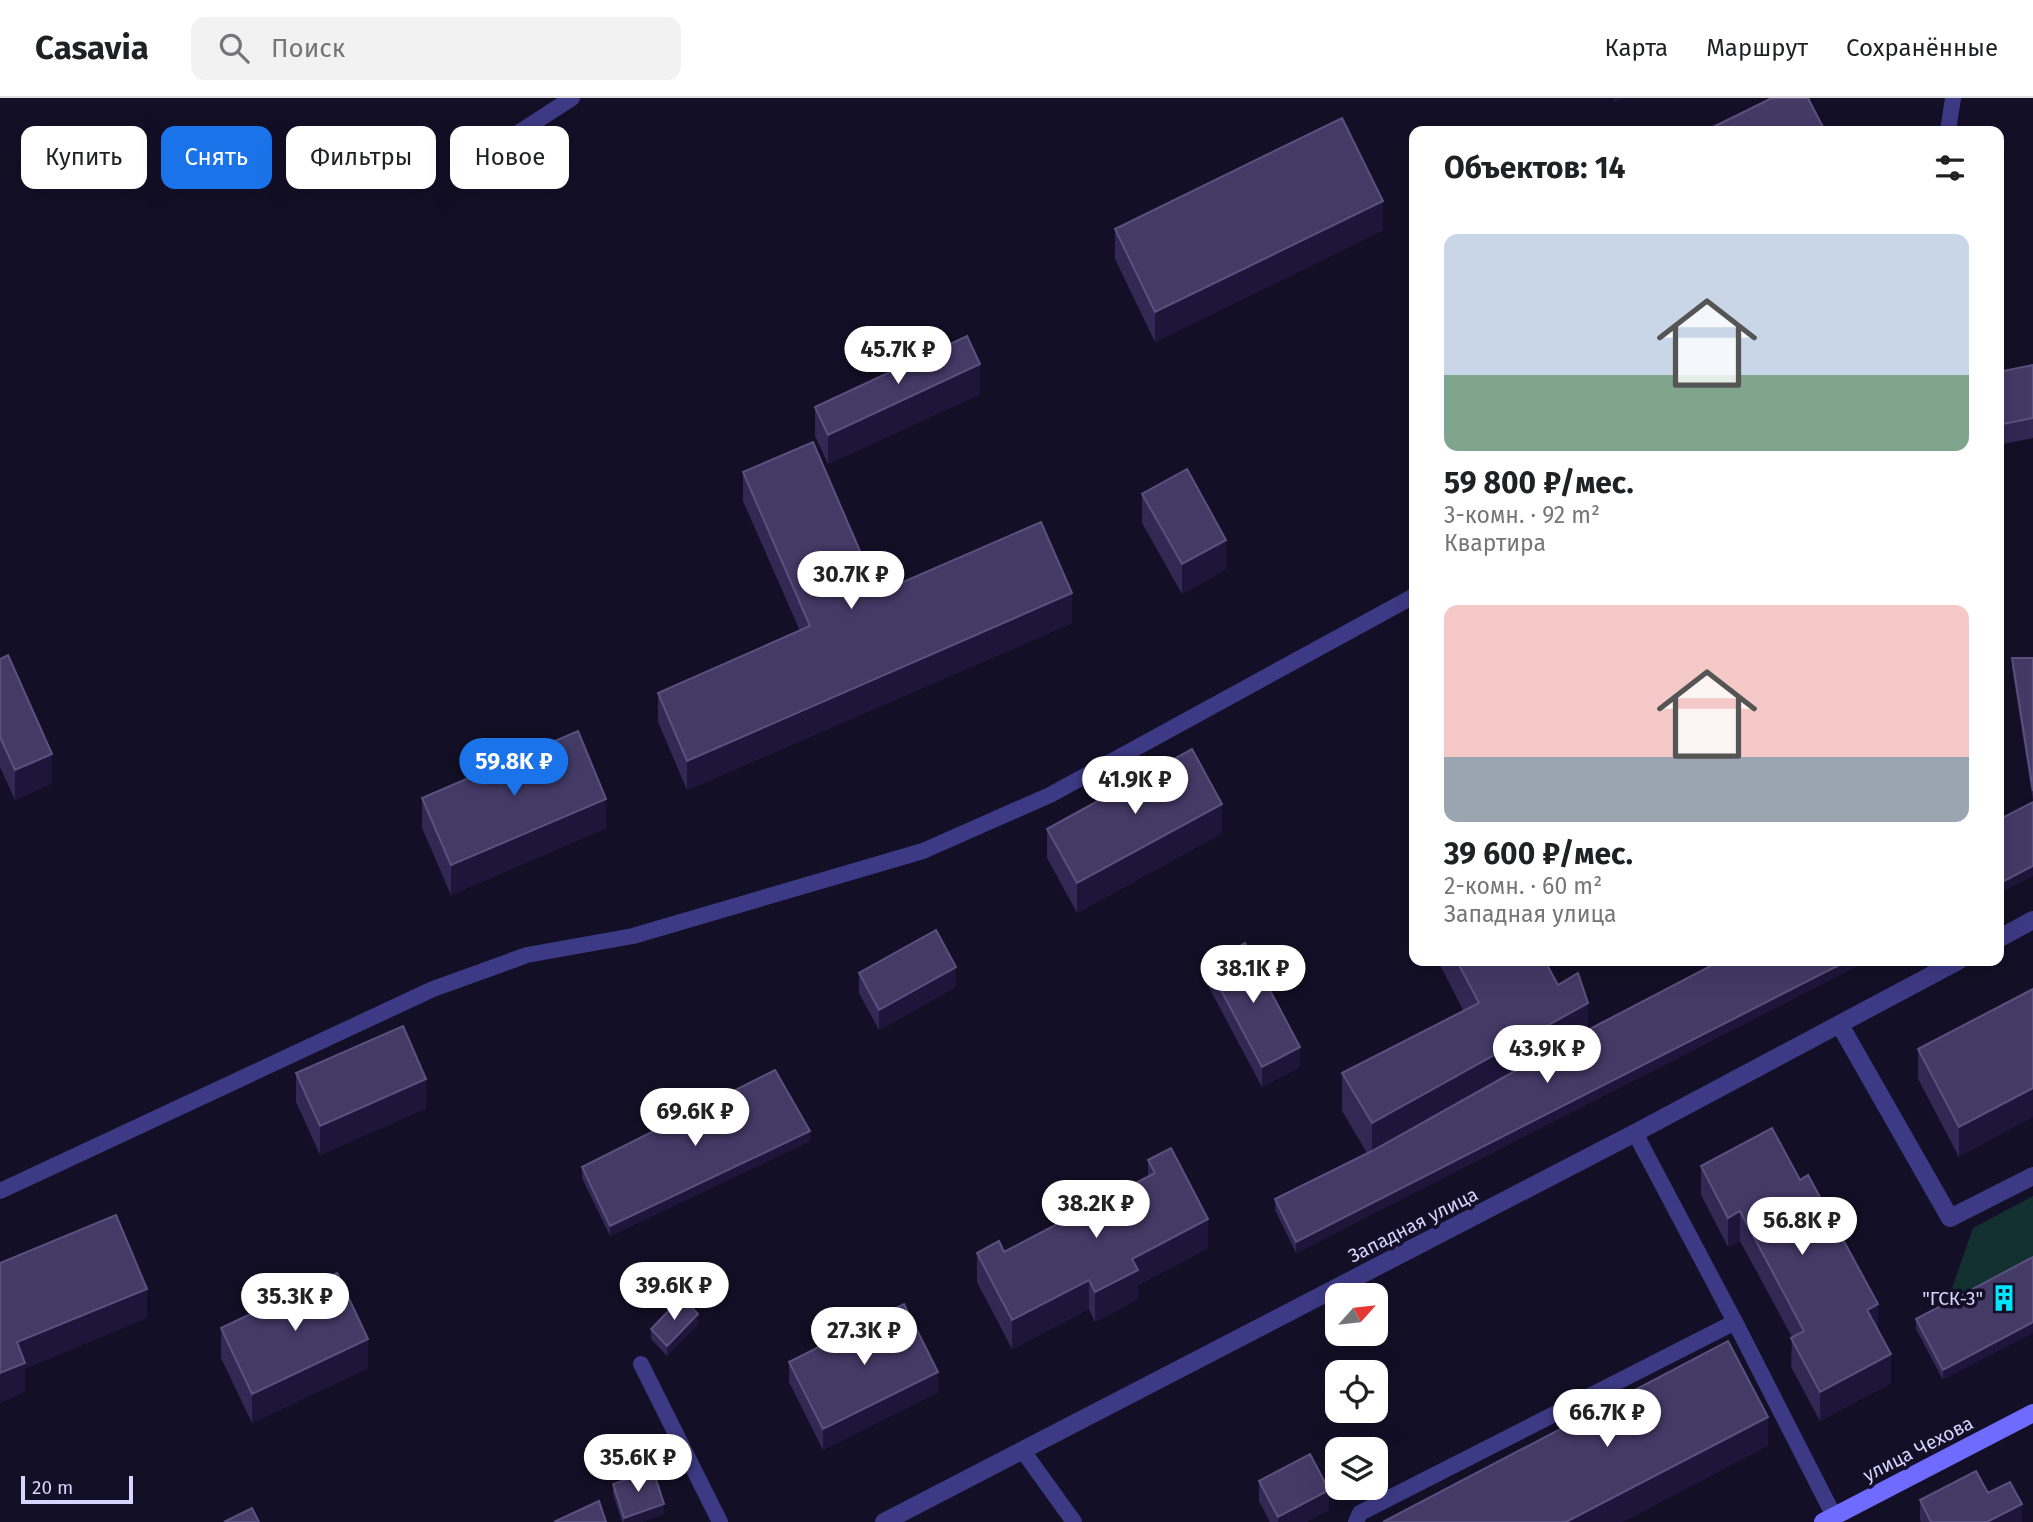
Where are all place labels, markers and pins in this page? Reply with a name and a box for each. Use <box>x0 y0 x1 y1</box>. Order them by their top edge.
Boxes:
pin: 45.7K ₽ <box>833 327 963 386</box>
pin: 30.7K ₽ <box>786 552 916 611</box>
pin: 59.8K ₽ <box>449 738 579 798</box>
pin: 41.9K ₽ <box>1070 756 1200 816</box>
pin: 38.1K ₽ <box>1188 946 1318 1005</box>
pin: 43.9K ₽ <box>1482 1026 1612 1085</box>
pin: 69.6K ₽ <box>630 1088 760 1148</box>
pin: 38.2K ₽ <box>1031 1180 1161 1240</box>
pin: 56.8K ₽ <box>1737 1198 1867 1257</box>
pin: 39.6K ₽ <box>609 1262 739 1322</box>
pin: 35.3K ₽ <box>230 1274 360 1333</box>
building icon: "ГСК-3" <box>1989 1283 2019 1313</box>
place label: "ГСК-3" <box>1922 1287 1983 1310</box>
pin: 27.3K ₽ <box>799 1308 929 1367</box>
pin: 66.7K ₽ <box>1542 1390 1672 1449</box>
pin: 35.6K ₽ <box>573 1434 703 1494</box>

